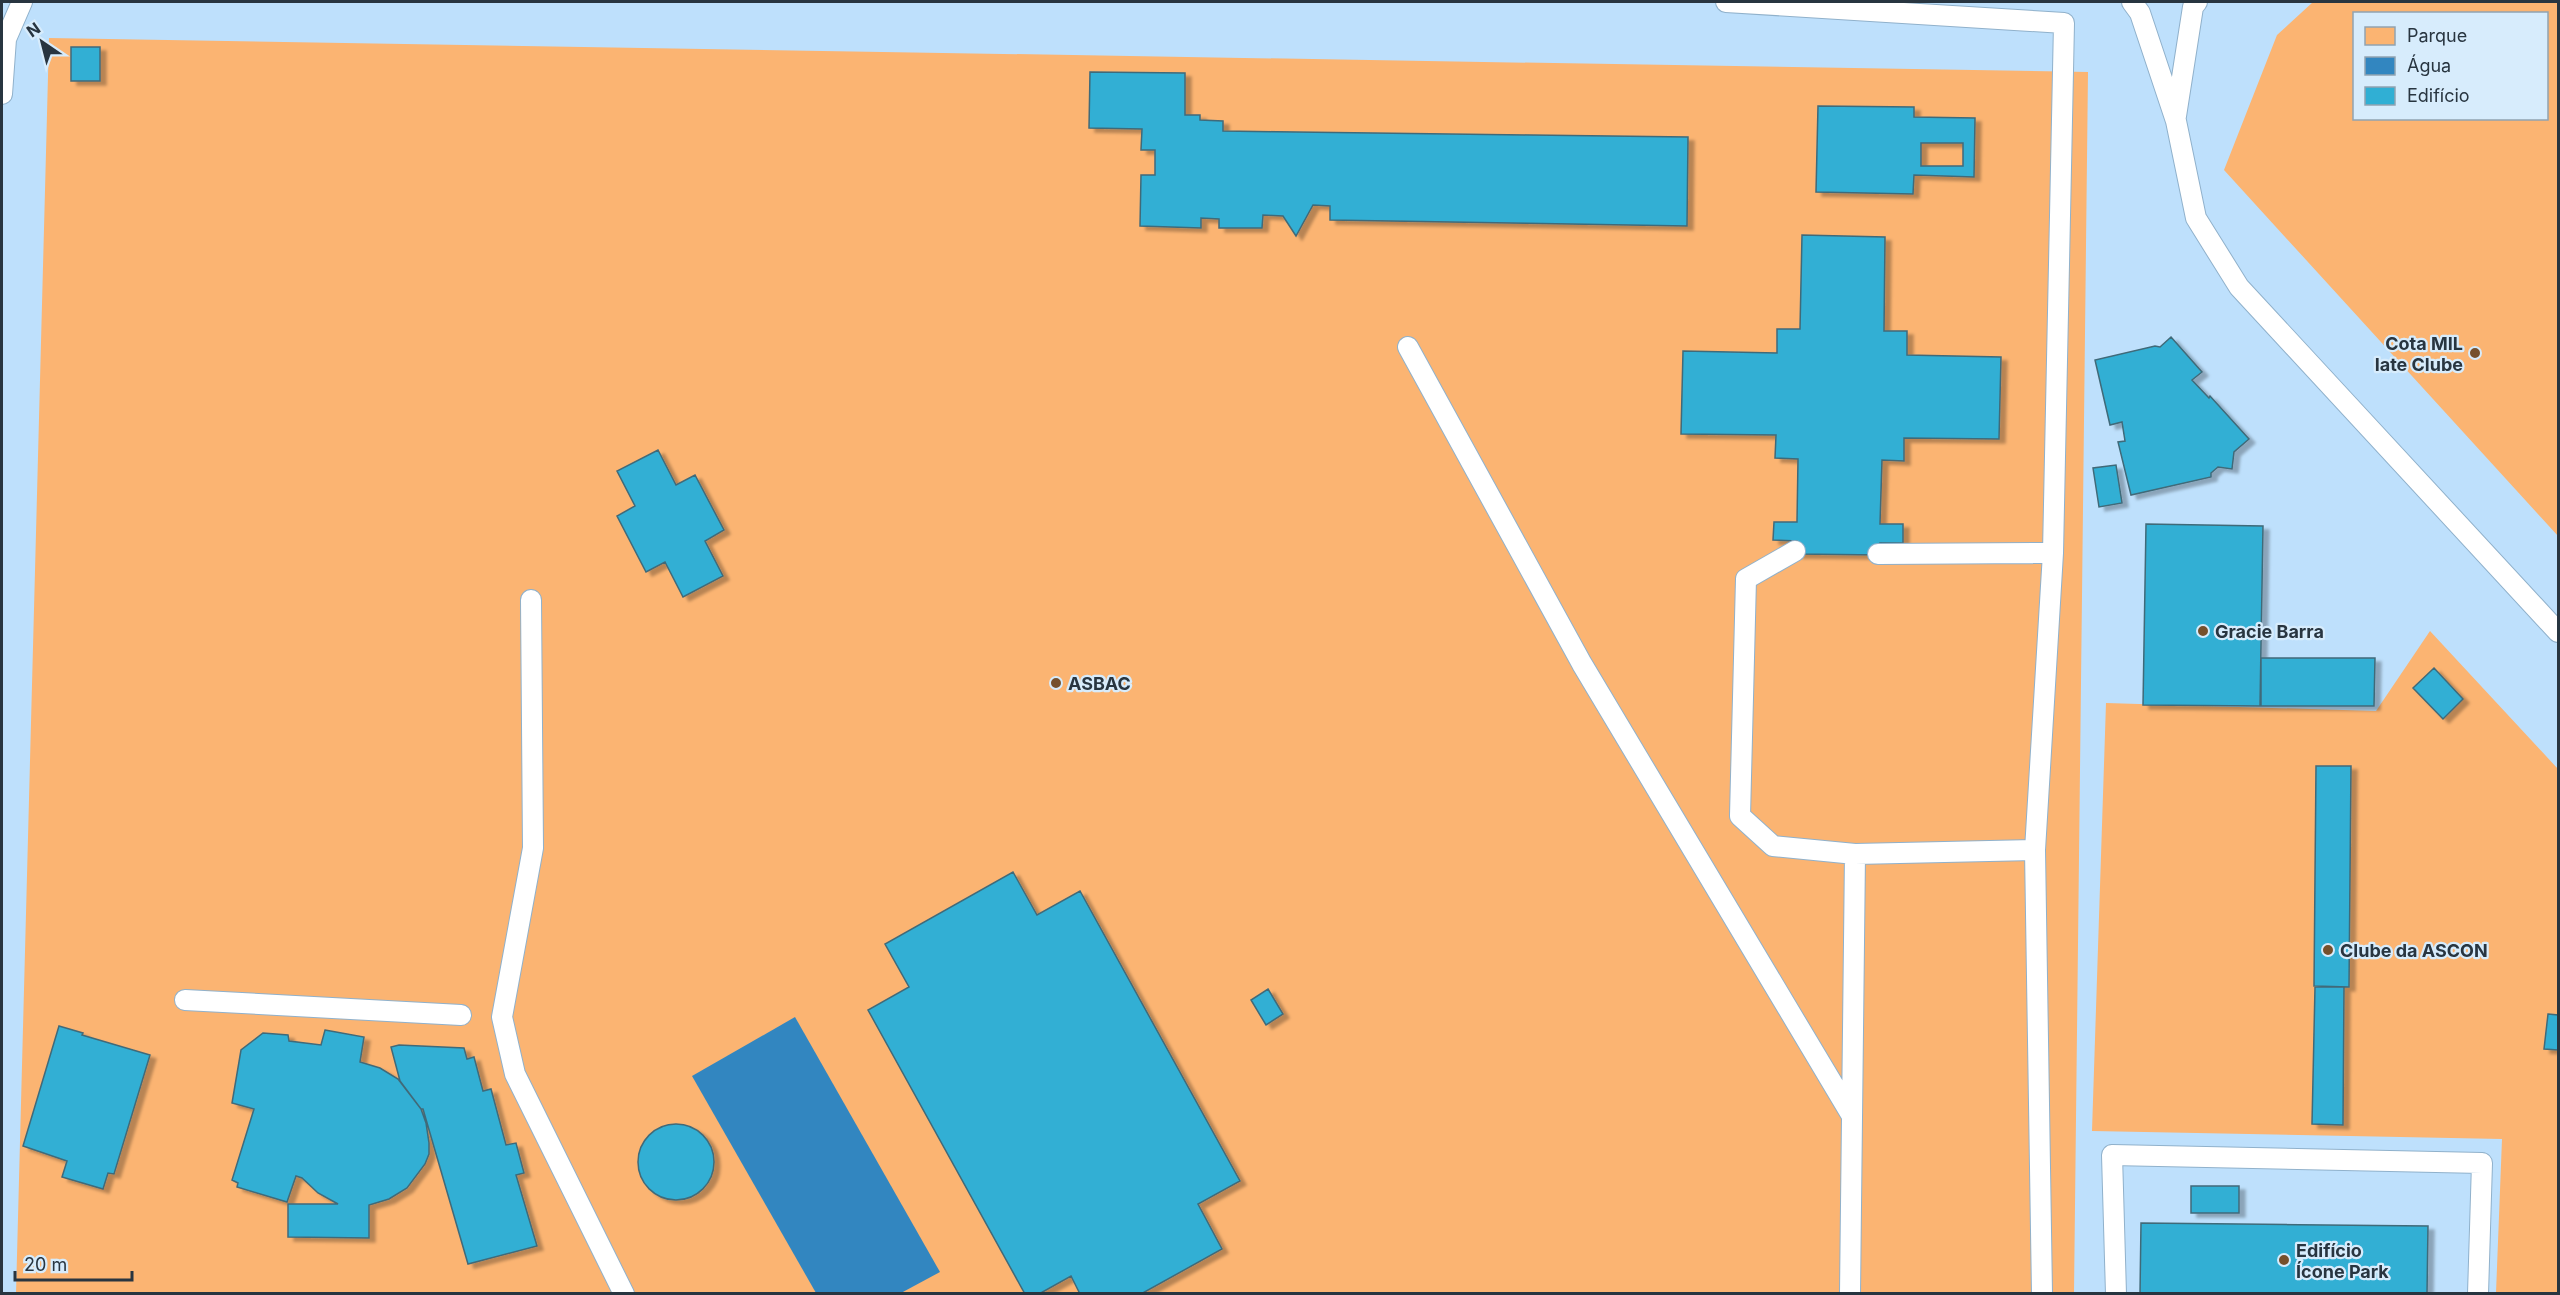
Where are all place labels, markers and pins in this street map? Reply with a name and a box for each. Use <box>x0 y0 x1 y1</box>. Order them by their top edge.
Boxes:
place label: Cota MIL Iate Clube <box>2375 333 2463 375</box>
marker: Cota MIL Iate Clube <box>2468 346 2482 360</box>
place label: Gracie Barra <box>2215 621 2324 642</box>
marker: Gracie Barra <box>2196 624 2210 638</box>
place label: ASBAC <box>1068 673 1131 694</box>
marker: ASBAC <box>1049 676 1063 690</box>
place label: Clube da ASCON <box>2340 940 2488 961</box>
marker: Clube da ASCON <box>2321 943 2335 957</box>
place label: Edifício Ícone Park <box>2296 1240 2389 1282</box>
marker: Edifício Ícone Park <box>2277 1253 2291 1267</box>

